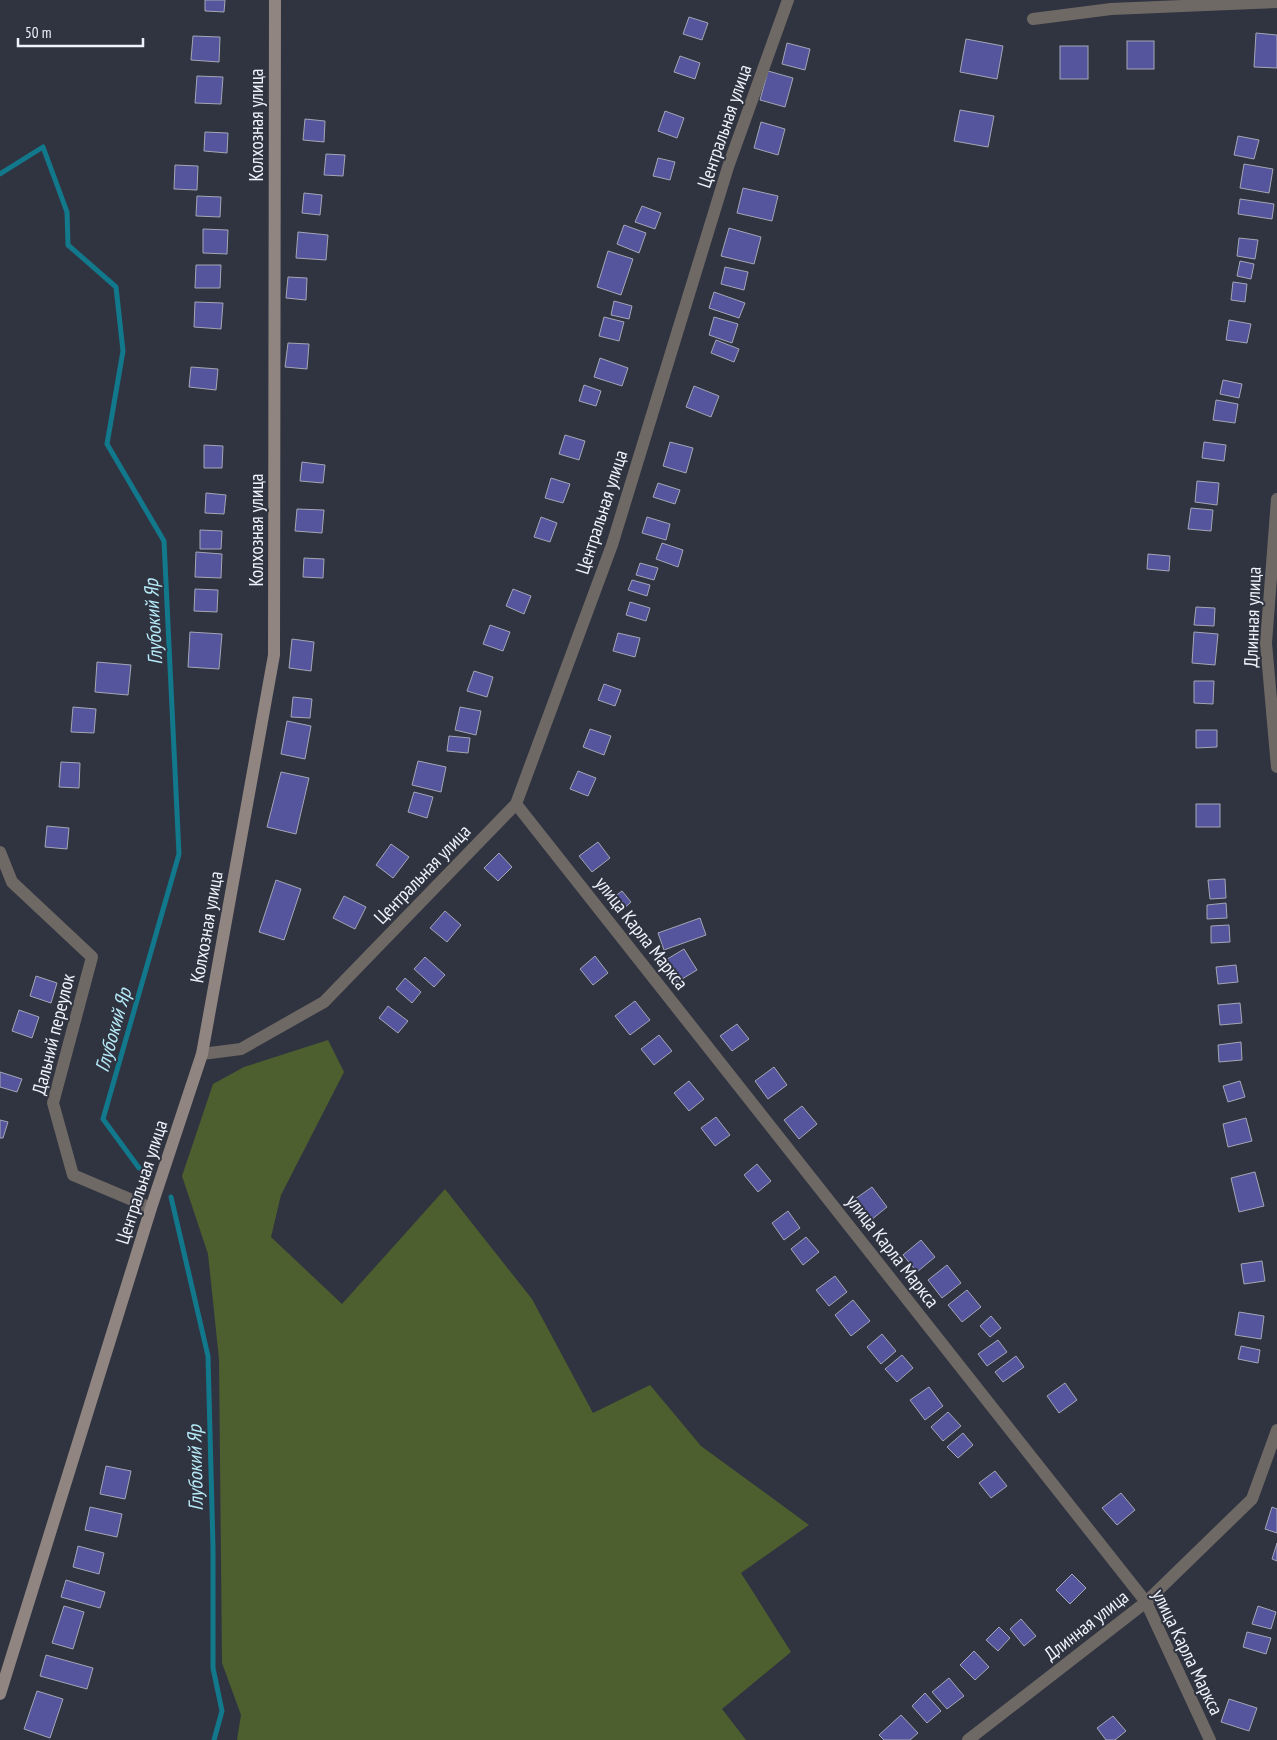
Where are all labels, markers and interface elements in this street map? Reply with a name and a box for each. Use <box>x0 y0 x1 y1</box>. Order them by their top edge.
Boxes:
scale bar <box>18 15 142 47</box>
text: 50 m <box>25 23 51 42</box>
street label: Центральная улица <box>692 61 756 191</box>
street label: Колхозная улица <box>244 69 268 181</box>
street label: Центральная улица <box>570 447 632 577</box>
street label: Колхозная улица <box>244 474 268 586</box>
street label: Длинная улица <box>1238 566 1266 668</box>
water label: Глубокий Яр <box>138 577 168 666</box>
street label: Центральная улица <box>368 819 476 929</box>
street label: Колхозная улица <box>184 869 228 985</box>
street label: улица Карла Маркса <box>590 872 694 994</box>
street label: Дальний переулок <box>26 970 80 1097</box>
water label: Глубокий Яр <box>89 984 138 1075</box>
street label: Центральная улица <box>110 1117 172 1247</box>
street label: улица Карла Маркса <box>841 1190 945 1312</box>
water label: Глубокий Яр <box>181 1424 209 1511</box>
street label: Длинная улица <box>1039 1585 1133 1665</box>
street label: улица Карла Маркса <box>1147 1585 1229 1719</box>

